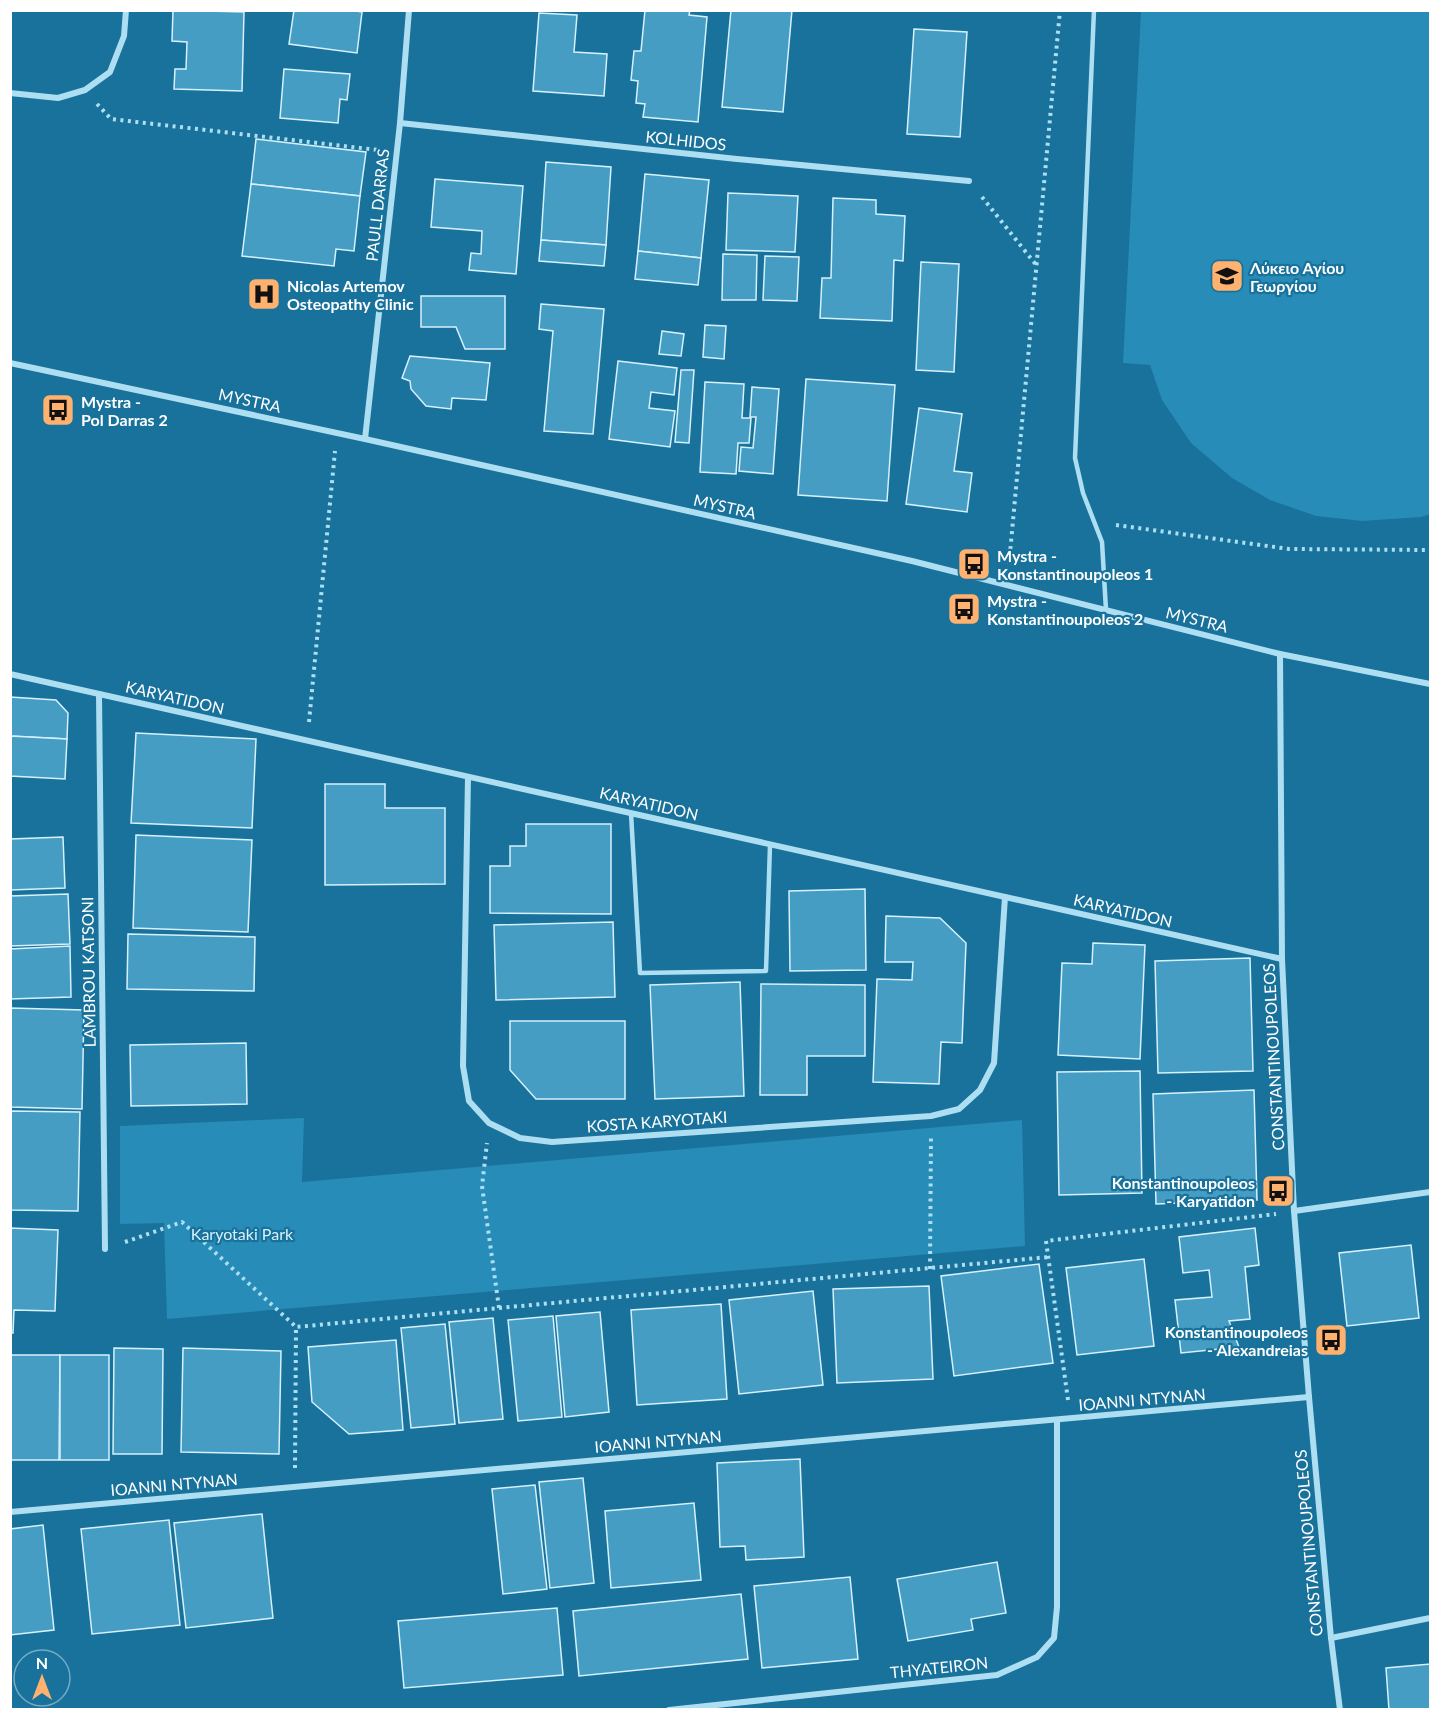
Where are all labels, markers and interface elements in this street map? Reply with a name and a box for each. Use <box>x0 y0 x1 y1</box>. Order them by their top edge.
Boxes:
street label: KOLHIDOS <box>645 126 727 154</box>
street label: PAULL DARRAS <box>362 148 392 262</box>
school or university icon: Λύκειο Αγίου Γεωργίου <box>1209 258 1245 294</box>
place label: Λύκειο Αγίου Γεωργίου <box>1249 258 1344 295</box>
hospital icon: Nicolas Artemov Osteopathy Clinic <box>246 276 282 312</box>
place label: Nicolas Artemov Osteopathy Clinic <box>287 276 414 313</box>
street label: MYSTRA <box>217 384 283 416</box>
bus stop icon: Mystra - Pol Darras 2 <box>40 392 76 428</box>
place label: Mystra - Pol Darras 2 <box>81 392 168 429</box>
street label: MYSTRA <box>692 490 758 522</box>
bus stop icon: Mystra - Konstantinoupoleos 1 <box>956 546 992 582</box>
place label: Mystra - Konstantinoupoleos 1 <box>997 546 1153 583</box>
bus stop icon: Mystra - Konstantinoupoleos 2 <box>946 591 982 627</box>
place label: Mystra - Konstantinoupoleos 2 <box>987 591 1143 628</box>
street label: MYSTRA <box>1164 602 1230 636</box>
street label: KARYATIDON <box>124 676 226 718</box>
street label: KARYATIDON <box>598 782 700 824</box>
street label: KARYATIDON <box>1072 889 1174 931</box>
street label: LAMBROU KATSONI <box>77 896 99 1048</box>
street label: CONSTANTINOUPOLEOS <box>1259 963 1287 1151</box>
street label: KOSTA KARYOTAKI <box>586 1107 728 1135</box>
place label: Konstantinoupoleos - Karyatidon <box>1112 1173 1255 1210</box>
bus stop icon: Konstantinoupoleos - Karyatidon <box>1260 1173 1296 1209</box>
park label: Karyotaki Park <box>191 1224 294 1243</box>
place label: Konstantinoupoleos - Alexandreias <box>1165 1322 1308 1359</box>
bus stop icon: Konstantinoupoleos - Alexandreias <box>1313 1322 1349 1358</box>
street label: IOANNI NTYNAN <box>1078 1384 1206 1414</box>
street label: IOANNI NTYNAN <box>594 1426 722 1456</box>
street label: CONSTANTINOUPOLEOS <box>1290 1449 1326 1637</box>
street label: IOANNI NTYNAN <box>110 1469 238 1499</box>
north arrow <box>12 1648 72 1708</box>
street label: THYATEIRON <box>889 1652 989 1682</box>
text: N <box>36 1653 48 1672</box>

